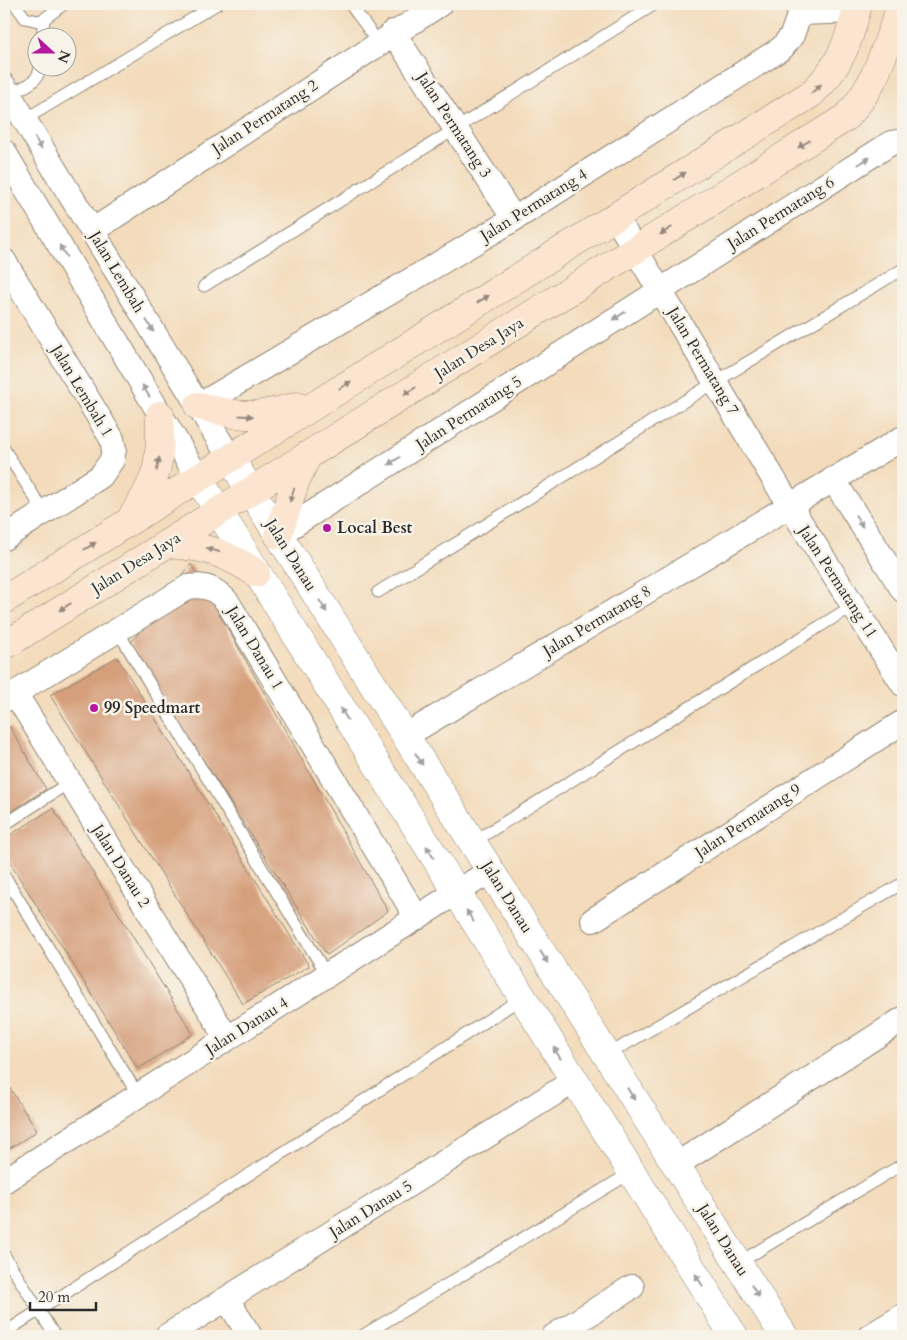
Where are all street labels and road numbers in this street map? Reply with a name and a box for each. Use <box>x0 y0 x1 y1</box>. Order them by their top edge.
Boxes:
street label: Jalan Permatang 3 <box>410 66 497 182</box>
street label: Jalan Permatang 2 <box>206 74 322 161</box>
street label: Jalan Permatang 4 <box>475 163 592 248</box>
street label: Jalan Permatang 6 <box>722 171 839 256</box>
street label: Jalan Lembah <box>83 225 150 317</box>
street label: Jalan Permatang 7 <box>661 301 744 419</box>
street label: Jalan Desa Jaya <box>429 312 528 385</box>
street label: Jalan Lembah 1 <box>45 339 118 441</box>
street label: Jalan Permatang 5 <box>410 370 526 457</box>
street label: Jalan Danau <box>259 513 322 596</box>
street label: Jalan Permatang 11 <box>792 520 883 643</box>
street label: Jalan Desa Jaya <box>86 527 185 600</box>
street label: Jalan Permatang 8 <box>537 580 655 663</box>
street label: Jalan Danau 1 <box>220 600 289 694</box>
street label: Jalan Permatang 9 <box>689 778 805 865</box>
street label: Jalan Danau 2 <box>86 819 155 912</box>
street label: Jalan Danau <box>475 855 538 938</box>
street label: Jalan Danau 4 <box>200 992 293 1061</box>
street label: Jalan Danau 5 <box>324 1175 417 1244</box>
street label: Jalan Danau <box>691 1198 754 1281</box>

